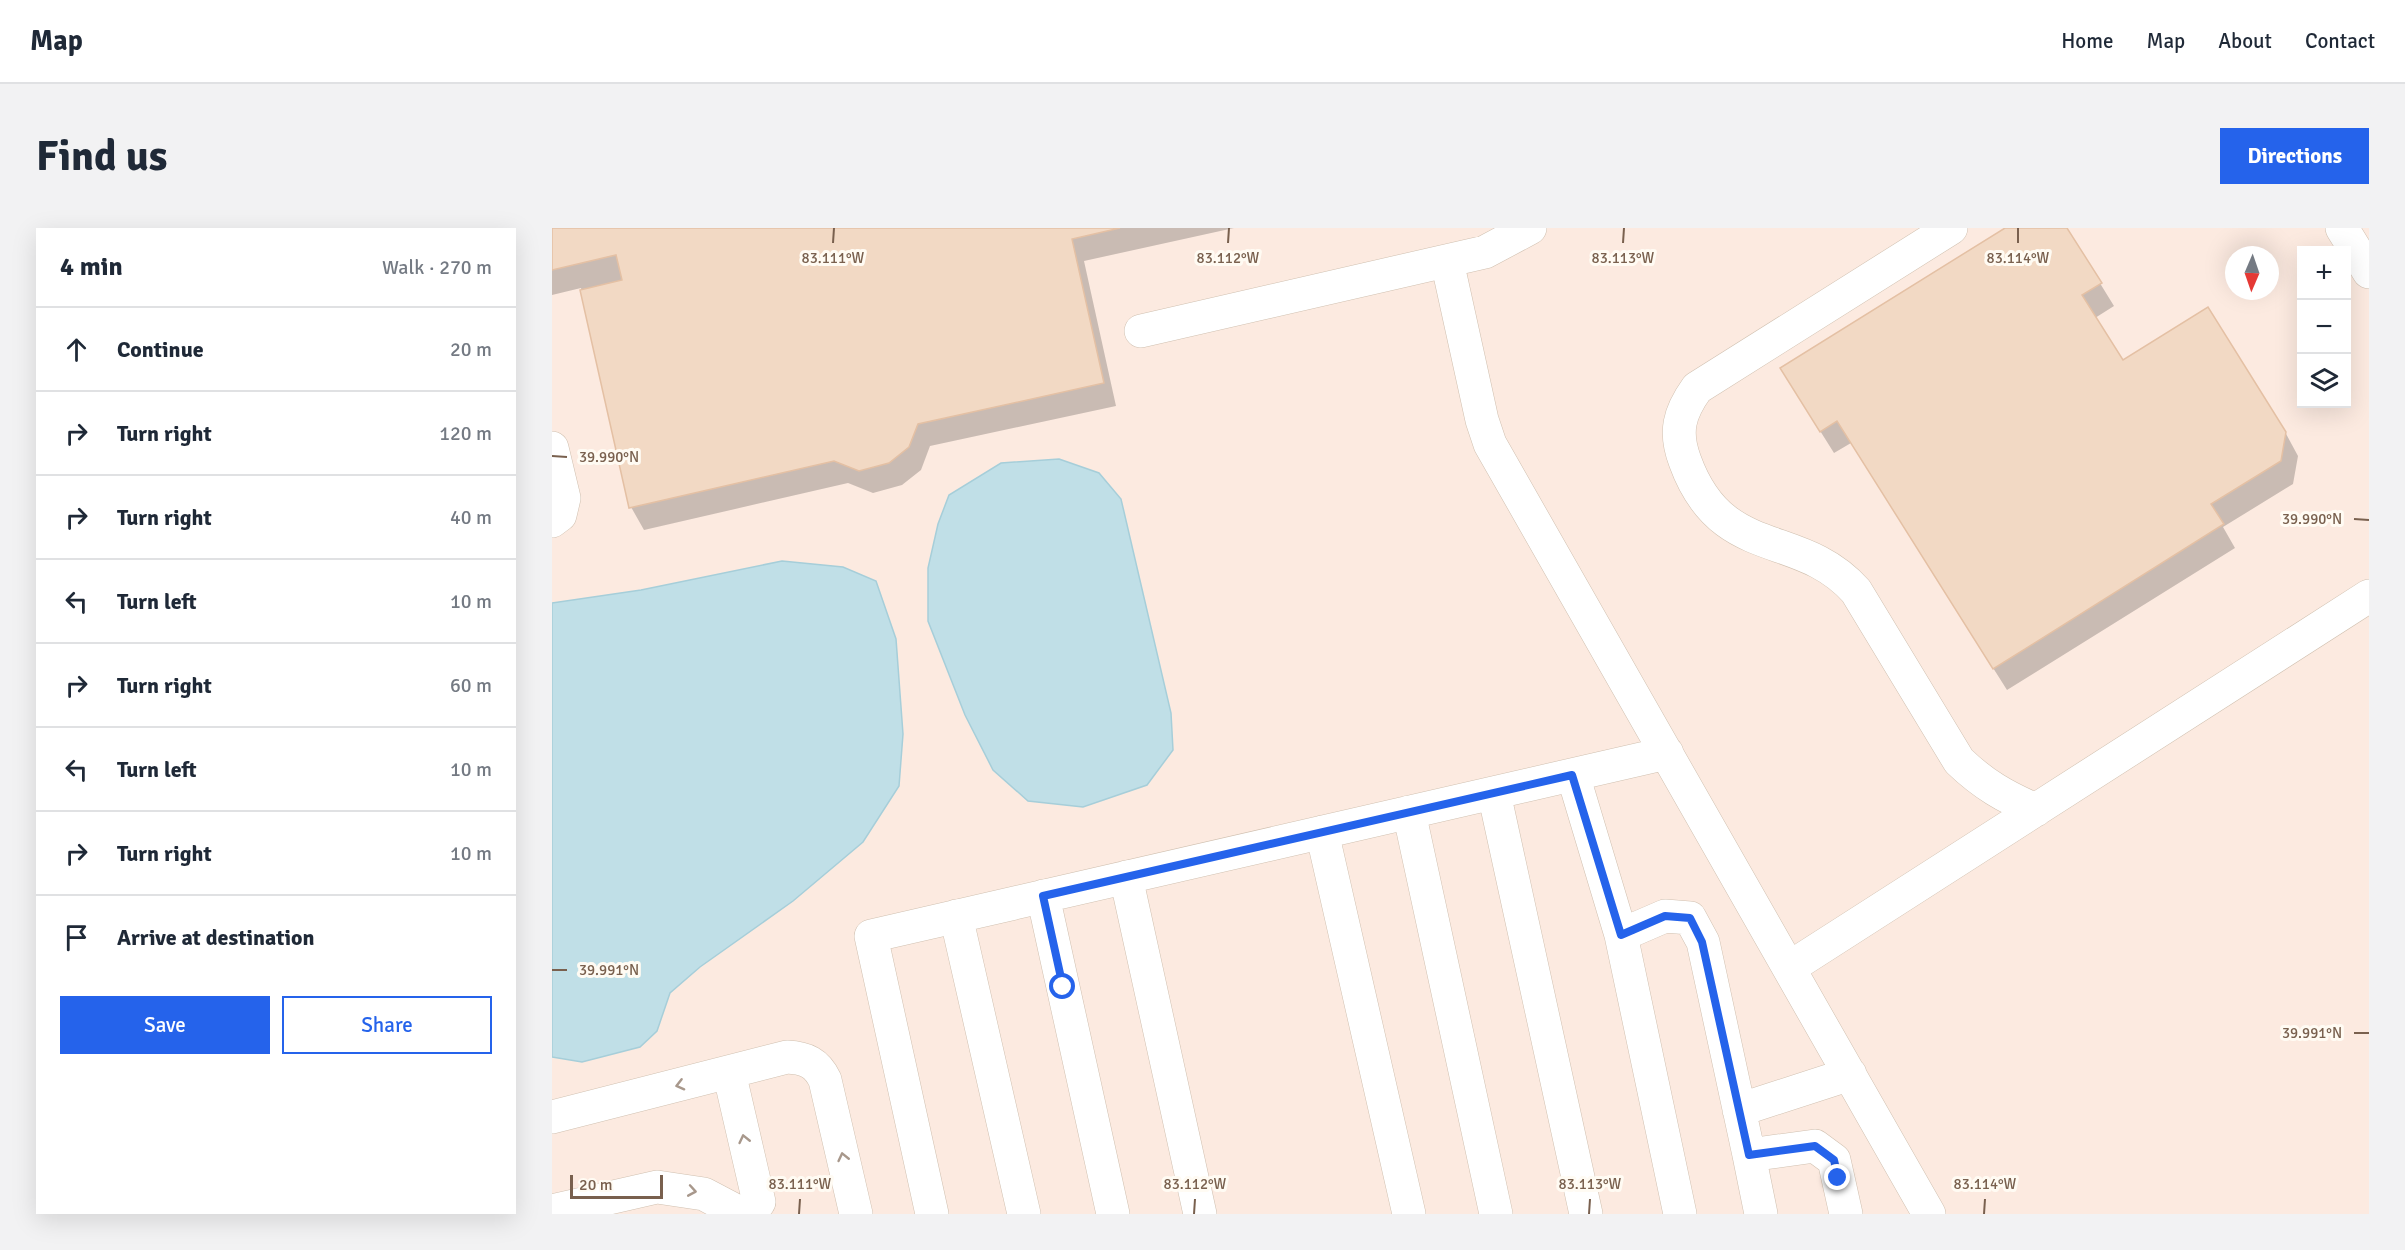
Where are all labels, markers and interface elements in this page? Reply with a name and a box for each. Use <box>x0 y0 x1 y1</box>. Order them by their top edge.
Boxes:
text: Map <box>30 24 83 58</box>
text: Home <box>2061 28 2114 54</box>
text: Map <box>2147 28 2185 54</box>
text: About <box>2218 28 2272 54</box>
text: Contact <box>2305 28 2375 54</box>
button: Directions <box>2220 128 2369 184</box>
text: Find us <box>36 131 167 182</box>
north arrow <box>2225 246 2279 300</box>
map controls <box>2297 246 2351 408</box>
button: + <box>2297 246 2351 300</box>
text: 83.111°W <box>802 249 865 267</box>
text: 83.112°W <box>1197 249 1260 267</box>
text: 83.113°W <box>1592 249 1655 267</box>
text: 83.114°W <box>1987 249 2050 267</box>
text: 4 min <box>60 251 123 283</box>
text: Walk · 270 m <box>382 255 492 280</box>
button: − <box>2297 300 2351 354</box>
icon: ahead <box>60 333 93 366</box>
text: Continue <box>117 336 204 363</box>
text: 20 m <box>450 337 492 362</box>
button: layers <box>2297 354 2351 408</box>
icon: right <box>60 417 93 450</box>
text: Turn right <box>117 420 212 447</box>
text: 120 m <box>439 421 492 446</box>
text: 39.990°N <box>579 448 639 466</box>
icon: right <box>60 501 93 534</box>
text: Turn right <box>117 504 212 531</box>
text: 40 m <box>450 505 492 530</box>
text: 39.990°N <box>2282 510 2342 528</box>
icon: left <box>60 585 93 618</box>
text: Turn left <box>117 588 197 615</box>
text: 10 m <box>450 589 492 614</box>
icon: right <box>60 669 93 702</box>
text: Turn right <box>117 672 212 699</box>
text: 60 m <box>450 673 492 698</box>
icon: left <box>60 753 93 786</box>
text: Turn left <box>117 756 197 783</box>
text: 10 m <box>450 757 492 782</box>
icon: right <box>60 837 93 870</box>
text: Turn right <box>117 840 212 867</box>
text: 10 m <box>450 841 492 866</box>
icon: arrive <box>60 921 93 954</box>
text: Arrive at destination <box>117 924 314 951</box>
text: 39.991°N <box>579 961 639 979</box>
route start <box>1049 973 1075 999</box>
button: Save <box>60 996 270 1054</box>
button: Share <box>282 996 492 1054</box>
text: 39.991°N <box>2282 1024 2342 1042</box>
one-way arrow <box>675 1077 685 1090</box>
one-way arrow <box>739 1134 752 1144</box>
one-way arrow <box>837 1152 850 1162</box>
route end <box>1824 1164 1850 1190</box>
scale bar <box>570 1172 663 1200</box>
text: 20 m <box>579 1175 613 1195</box>
text: 83.111°W <box>769 1175 832 1193</box>
text: 83.112°W <box>1164 1175 1227 1193</box>
text: 83.113°W <box>1559 1175 1622 1193</box>
text: 83.114°W <box>1954 1175 2017 1193</box>
one-way arrow <box>686 1184 696 1197</box>

